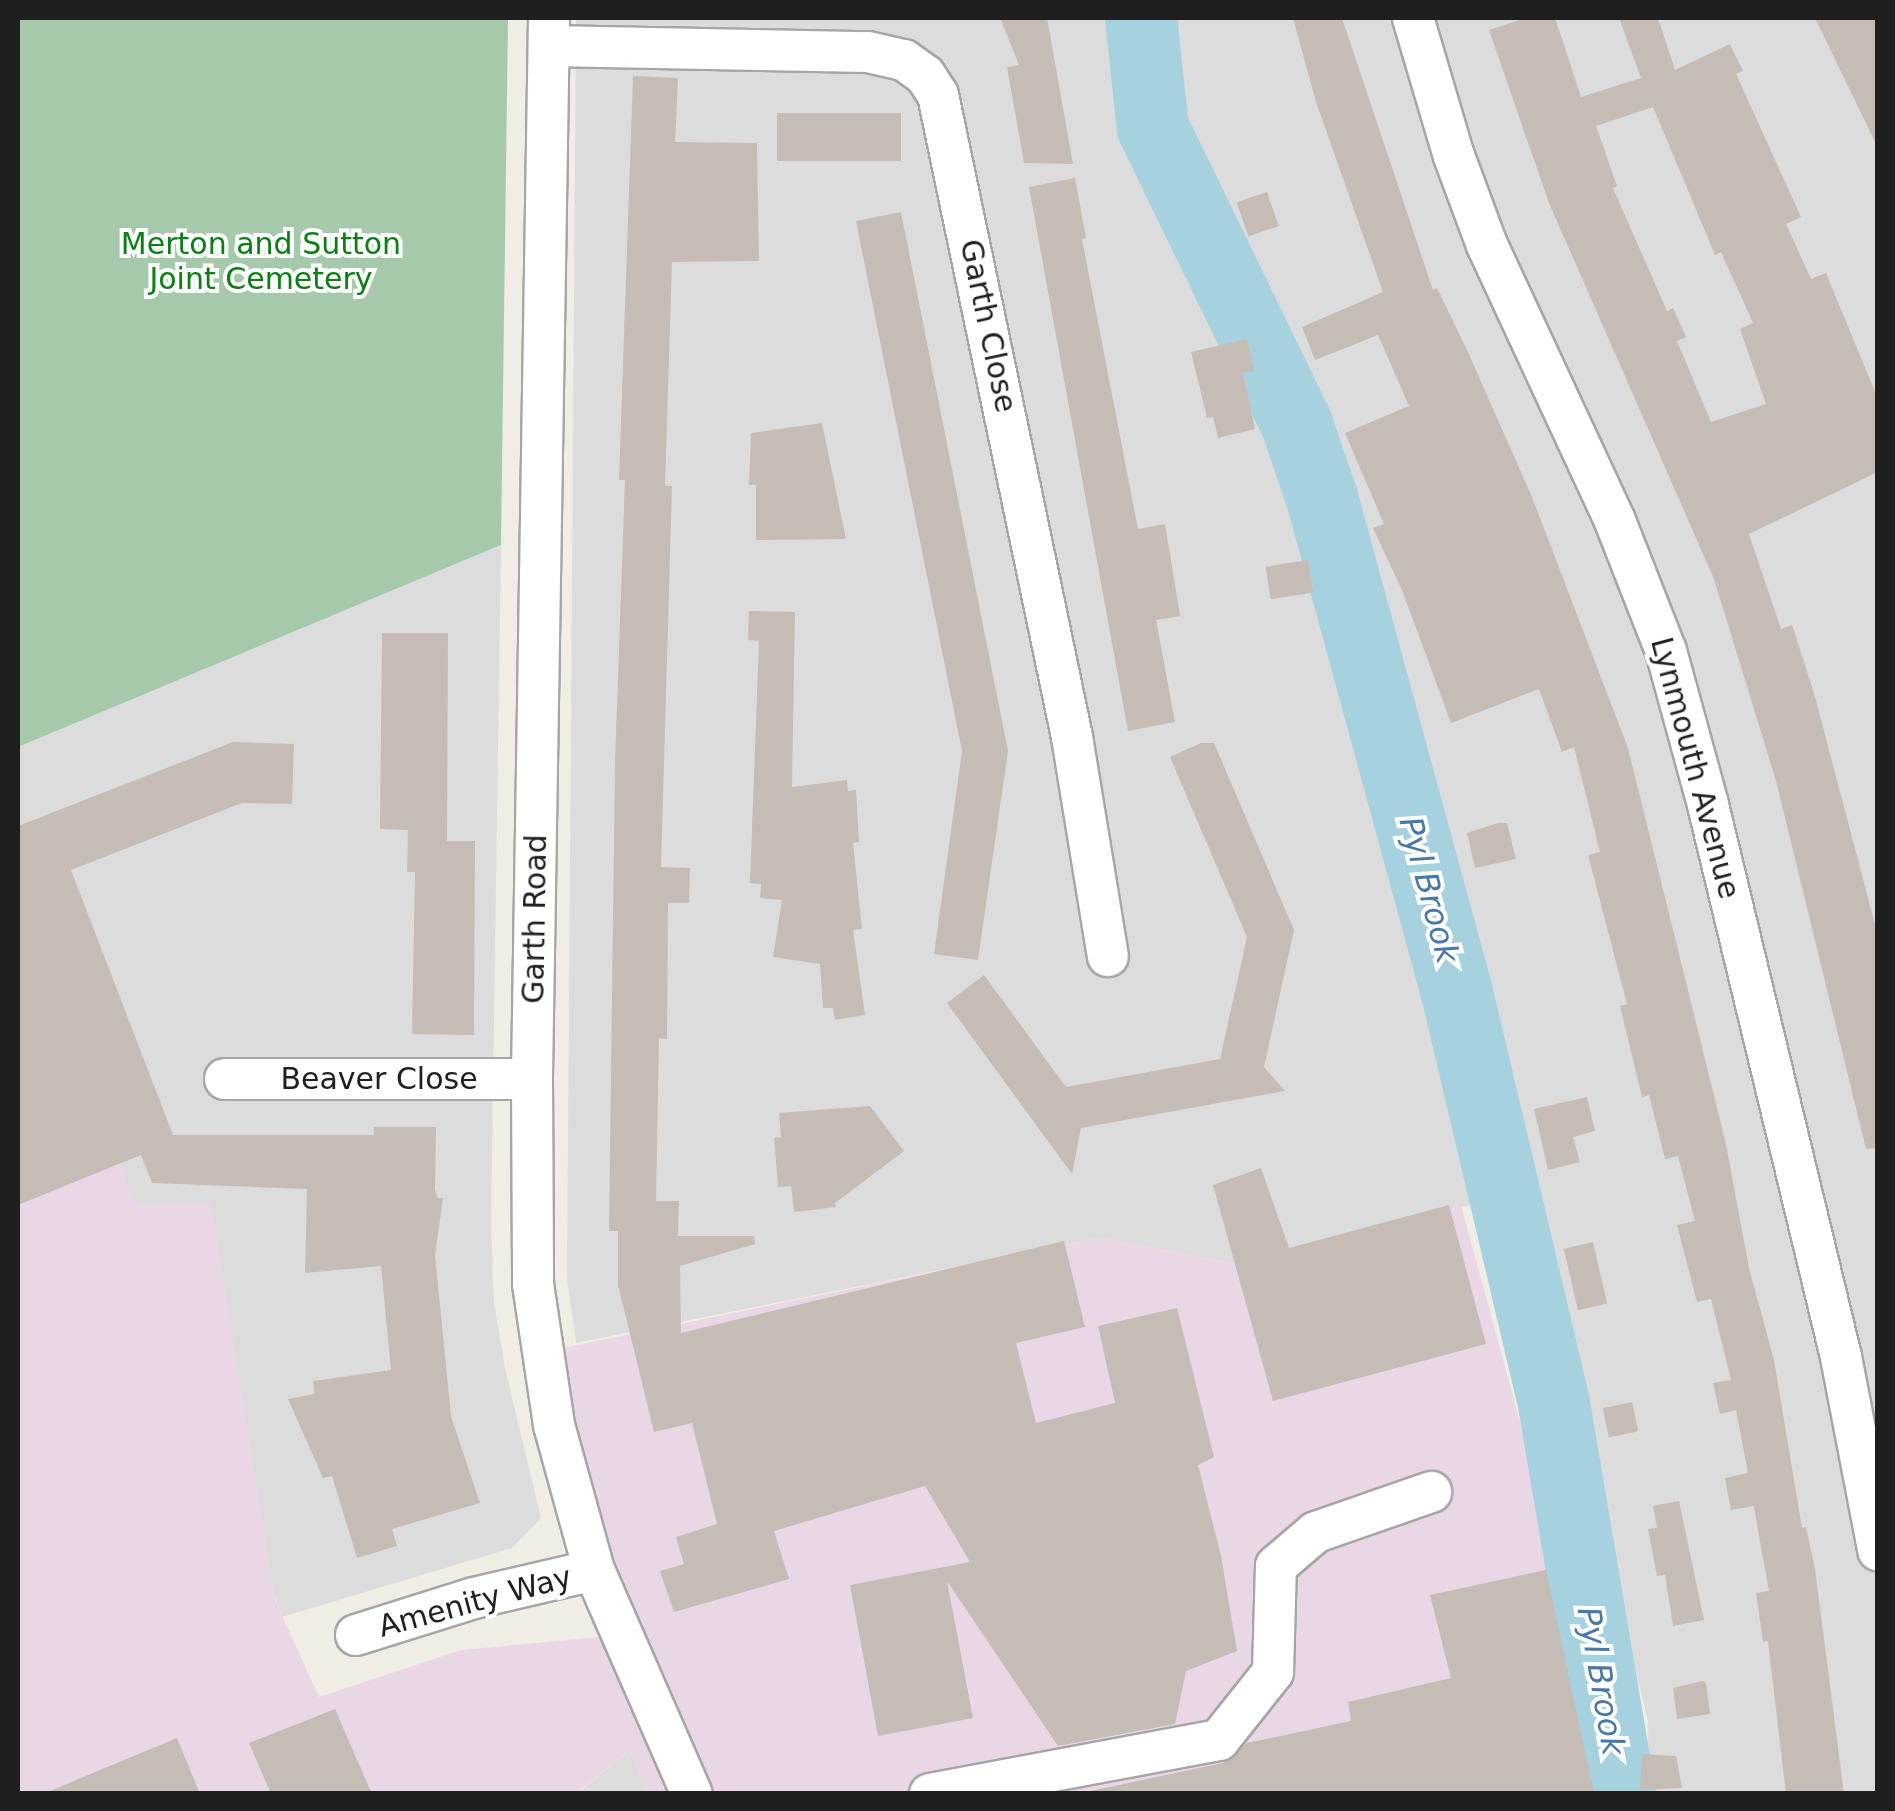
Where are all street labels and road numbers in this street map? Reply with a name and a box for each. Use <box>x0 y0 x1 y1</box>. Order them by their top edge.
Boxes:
street label: Garth Close <box>952 236 1024 416</box>
street label: Lynmouth Avenue <box>1643 633 1747 903</box>
street label: Garth Road <box>516 834 554 1004</box>
street label: Beaver Close <box>280 1061 478 1097</box>
street label: Amenity Way <box>374 1559 576 1645</box>

